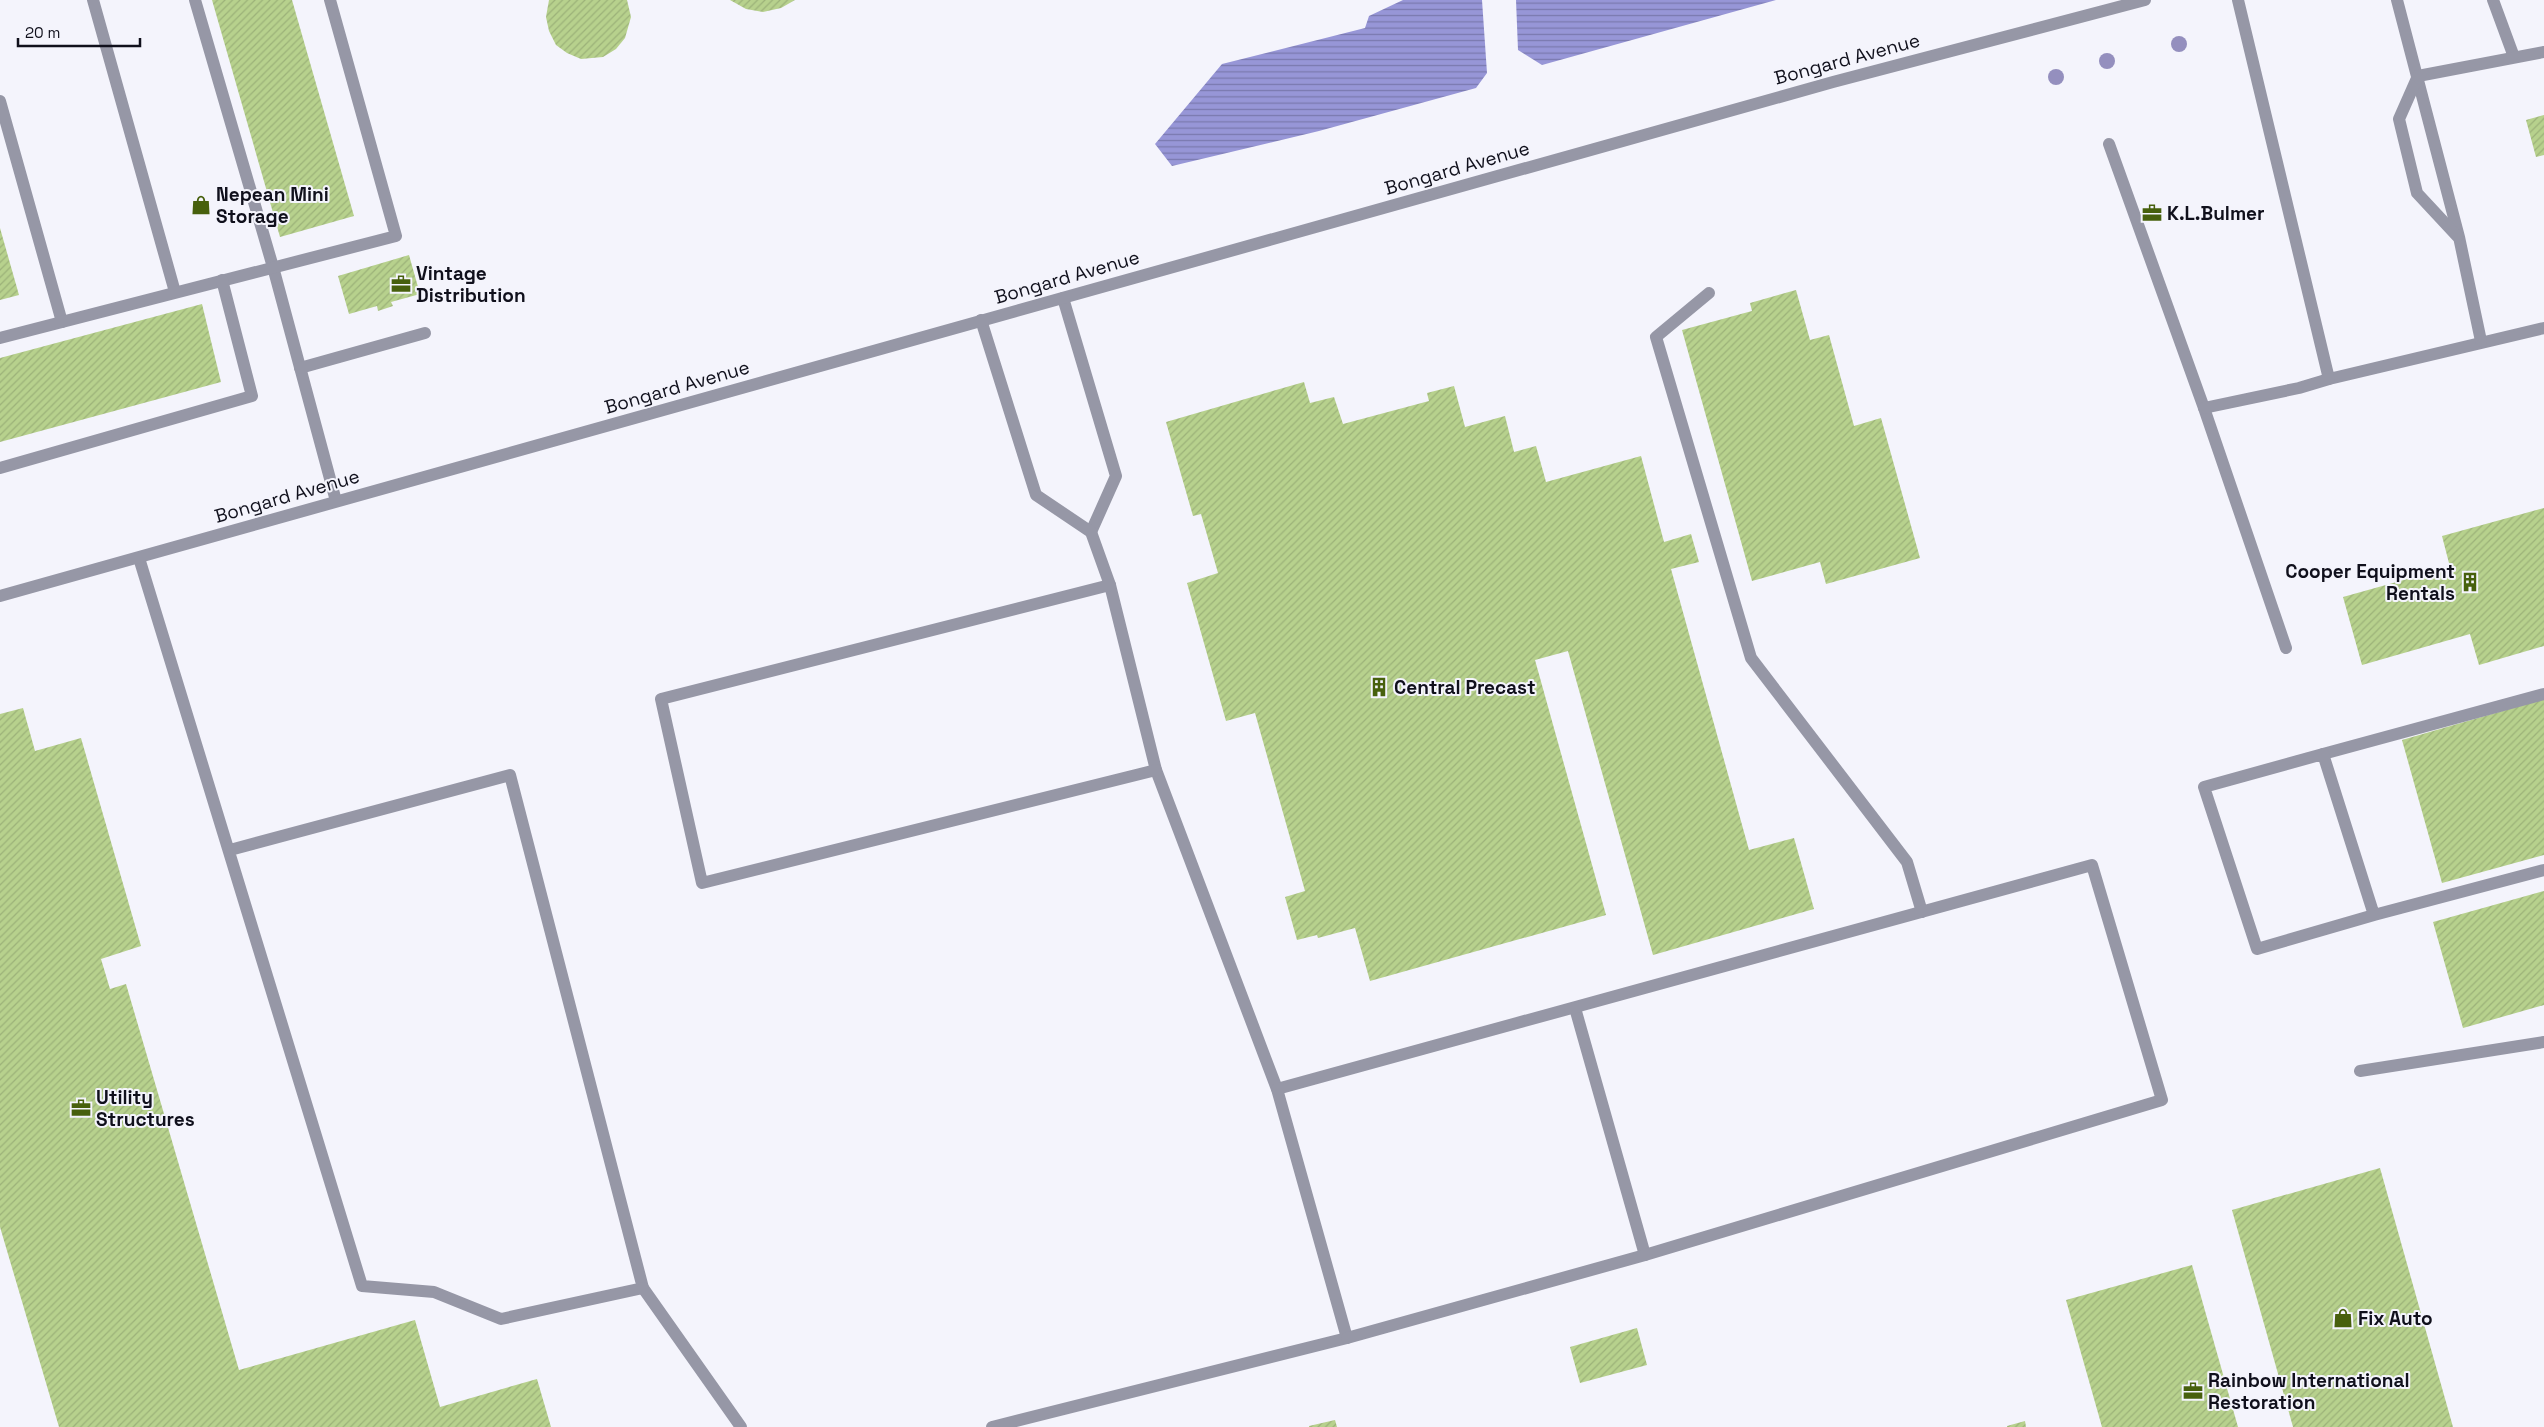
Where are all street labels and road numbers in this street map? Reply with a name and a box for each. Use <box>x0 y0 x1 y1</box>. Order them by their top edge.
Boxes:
street label: Bongard Avenue <box>1771 28 1923 90</box>
street label: Bongard Avenue <box>1382 135 1532 201</box>
street label: Bongard Avenue <box>992 244 1142 310</box>
street label: Bongard Avenue <box>602 354 752 420</box>
street label: Bongard Avenue <box>212 463 362 529</box>

